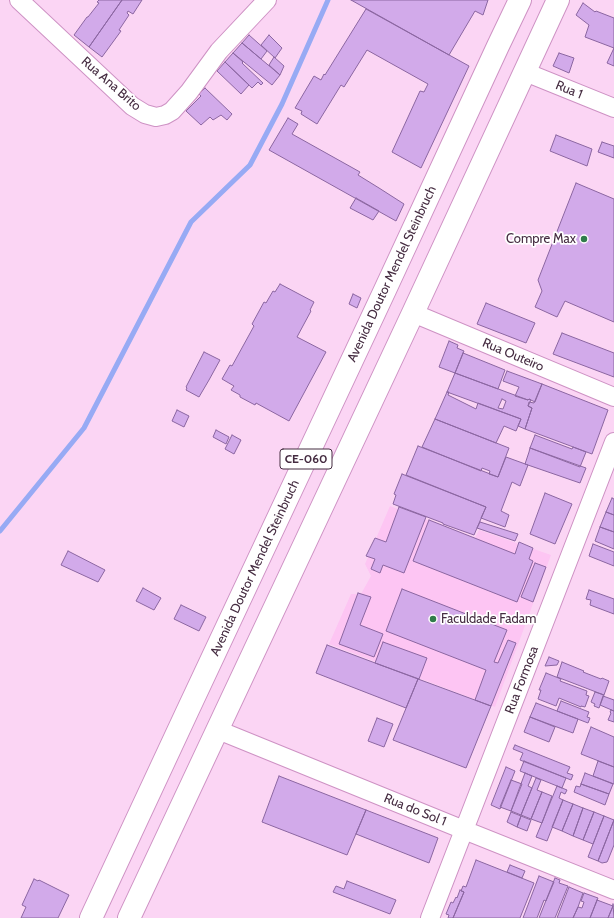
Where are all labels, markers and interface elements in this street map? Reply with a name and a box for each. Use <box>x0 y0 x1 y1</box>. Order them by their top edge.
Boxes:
street label: Rua Ana Brito <box>78 54 144 114</box>
street label: Rua 1 <box>553 78 585 102</box>
street label: Avenida Doutor Mendel Steinbruch <box>344 184 440 364</box>
place label: Compre Max <box>506 231 576 247</box>
marker: Compre Max <box>579 234 589 244</box>
street label: Rua Outeiro <box>480 335 546 375</box>
road number: CE-060 <box>280 449 332 469</box>
street label: Avenida Doutor Mendel Steinbruch <box>207 478 303 658</box>
place label: Faculdade Fadam <box>441 611 536 627</box>
marker: Faculdade Fadam <box>428 614 438 624</box>
street label: Rua Formosa <box>502 644 542 716</box>
street label: Rua do Sol 1 <box>382 790 448 830</box>

